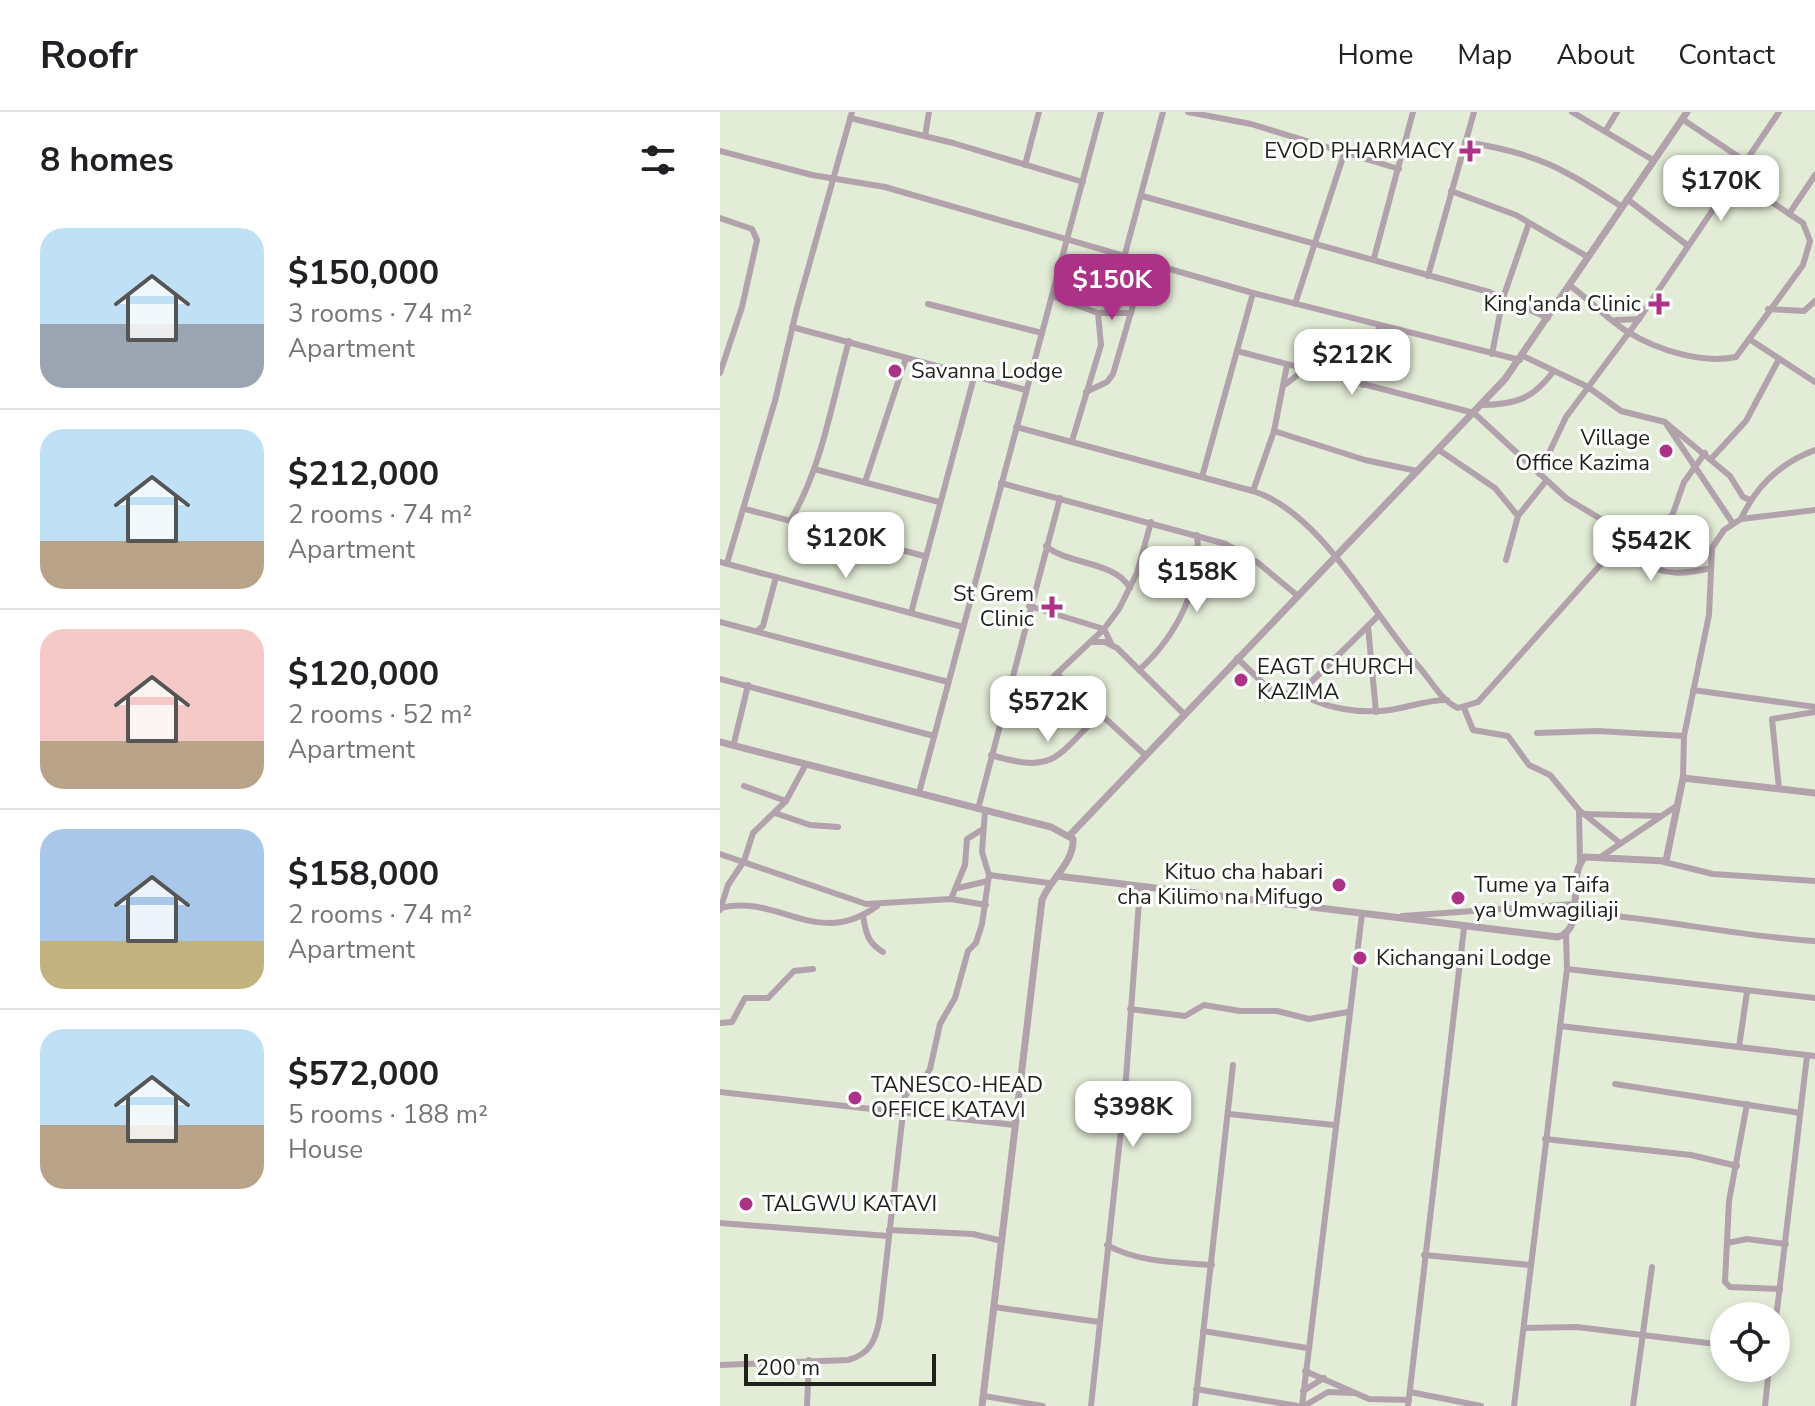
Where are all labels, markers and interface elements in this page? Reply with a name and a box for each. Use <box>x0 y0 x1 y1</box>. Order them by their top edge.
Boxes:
text: Roofr <box>40 30 138 81</box>
text: Home <box>1338 36 1413 74</box>
text: Map <box>1457 36 1512 74</box>
text: About <box>1556 36 1634 74</box>
text: Contact <box>1678 36 1775 74</box>
place label: EVOD PHARMACY <box>1264 136 1455 166</box>
text: 8 homes <box>40 137 174 183</box>
icon: filters <box>636 138 680 182</box>
marker: EVOD PHARMACY <box>1461 142 1479 160</box>
pin: $170K <box>1665 155 1777 223</box>
text: $170K <box>1681 163 1761 198</box>
text: $150,000 <box>288 250 439 296</box>
pin: $150K <box>1056 254 1168 322</box>
icon: home <box>104 260 200 356</box>
text: $150K <box>1072 262 1152 297</box>
place label: King'anda Clinic <box>1483 289 1641 319</box>
marker: King'anda Clinic <box>1648 293 1670 315</box>
text: 3 rooms · 74 m² <box>288 296 472 331</box>
pin: $212K <box>1296 329 1408 397</box>
text: Apartment <box>288 331 415 366</box>
text: $212K <box>1312 337 1392 372</box>
place label: Savanna Lodge <box>911 356 1063 386</box>
marker: Savanna Lodge <box>886 362 904 380</box>
place label: Village Office Kazima <box>1515 423 1650 478</box>
marker: Village Office Kazima <box>1657 442 1675 460</box>
text: $212,000 <box>288 451 439 497</box>
icon: home <box>104 461 200 557</box>
text: 2 rooms · 74 m² <box>288 497 472 532</box>
pin: $120K <box>790 512 902 580</box>
pin: $542K <box>1595 515 1707 583</box>
text: $120K <box>806 520 886 555</box>
text: $542K <box>1611 523 1691 558</box>
text: Apartment <box>288 532 415 567</box>
pin: $158K <box>1141 546 1253 614</box>
text: $158K <box>1157 554 1237 589</box>
place label: St Grem Clinic <box>953 579 1034 634</box>
marker: St Grem Clinic <box>1041 596 1063 618</box>
text: $120,000 <box>288 651 439 697</box>
place label: EAGT CHURCH KAZIMA <box>1257 652 1414 707</box>
icon: home <box>104 661 200 757</box>
marker: EAGT CHURCH KAZIMA <box>1232 671 1250 689</box>
pin: $572K <box>992 676 1104 744</box>
text: $572K <box>1008 684 1088 719</box>
text: 2 rooms · 52 m² <box>288 697 472 732</box>
text: Apartment <box>288 732 415 767</box>
text: $158,000 <box>288 851 439 897</box>
place label: Kituo cha habari cha Kilimo na Mifugo <box>1117 857 1323 912</box>
icon: home <box>104 861 200 957</box>
place label: Tume ya Taifa ya Umwagiliaji <box>1474 870 1619 925</box>
marker: Kituo cha habari cha Kilimo na Mifugo <box>1330 876 1348 894</box>
marker: Tume ya Taifa ya Umwagiliaji <box>1449 889 1467 907</box>
text: 2 rooms · 74 m² <box>288 897 472 932</box>
text: Apartment <box>288 932 415 967</box>
place label: Kichangani Lodge <box>1376 943 1551 973</box>
marker: Kichangani Lodge <box>1351 949 1369 967</box>
text: $572,000 <box>288 1051 439 1097</box>
icon: home <box>104 1061 200 1157</box>
place label: TANESCO-HEAD OFFICE KATAVI <box>871 1070 1043 1125</box>
pin: $398K <box>1077 1081 1189 1149</box>
marker: TANESCO-HEAD OFFICE KATAVI <box>846 1089 864 1107</box>
text: $398K <box>1093 1089 1173 1124</box>
text: 5 rooms · 188 m² <box>288 1097 488 1132</box>
text: House <box>288 1132 363 1167</box>
place label: TALGWU KATAVI <box>762 1189 937 1219</box>
marker: TALGWU KATAVI <box>737 1195 755 1213</box>
map controls <box>1710 1302 1790 1382</box>
button: locate <box>1710 1302 1790 1382</box>
scale bar <box>744 1350 936 1386</box>
text: 200 m <box>756 1353 820 1383</box>

